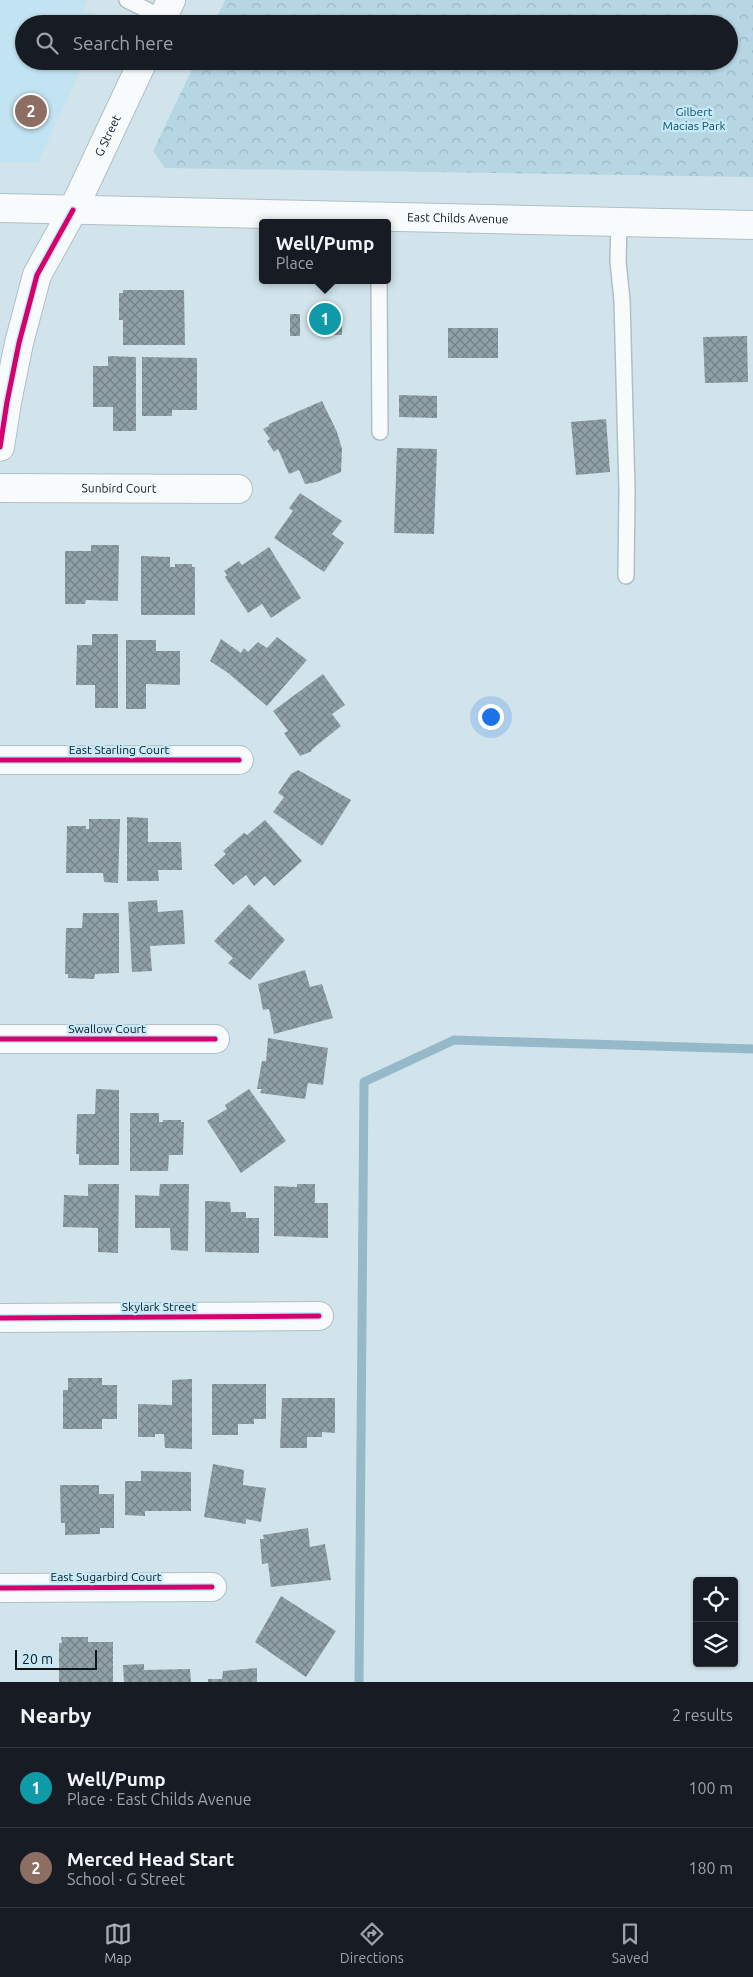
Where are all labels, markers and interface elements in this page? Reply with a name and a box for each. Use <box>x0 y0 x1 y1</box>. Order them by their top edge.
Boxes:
search box <box>15 15 738 70</box>
icon: search <box>33 29 61 57</box>
text: Search here <box>73 32 173 54</box>
pin: 2 <box>15 92 47 130</box>
park label: Gilbert Macias Park <box>662 105 726 132</box>
street label: G Street <box>92 113 123 158</box>
street label: East Childs Avenue <box>407 210 509 225</box>
popup <box>259 219 391 284</box>
text: Well/Pump <box>276 232 374 254</box>
text: Place <box>276 254 314 272</box>
pin: 1 <box>309 300 341 338</box>
street label: Sunbird Court <box>82 481 157 495</box>
your location <box>478 704 504 730</box>
street label: East Starling Court <box>69 743 169 756</box>
street label: Swallow Court <box>68 1022 146 1035</box>
street label: Skylark Street <box>122 1300 196 1313</box>
street label: East Sugarbird Court <box>50 1570 162 1583</box>
map controls <box>693 1577 738 1667</box>
button: locate <box>693 1577 738 1622</box>
button: layers <box>693 1622 738 1667</box>
scale bar <box>15 1647 98 1670</box>
text: 20 m <box>22 1651 53 1667</box>
text: Nearby <box>20 1703 91 1727</box>
text: 2 results <box>672 1706 733 1724</box>
text: Well/Pump <box>67 1768 166 1790</box>
text: 1 <box>31 1779 41 1797</box>
text: 100 m <box>688 1779 733 1797</box>
text: Place · East Childs Avenue <box>67 1790 251 1808</box>
text: Merced Head Start <box>67 1848 234 1870</box>
text: 2 <box>31 1859 41 1877</box>
text: 180 m <box>688 1859 733 1877</box>
text: School · G Street <box>67 1870 185 1888</box>
tab: Map <box>104 1920 132 1966</box>
tab: Directions <box>340 1920 404 1966</box>
tab: Saved <box>612 1920 649 1966</box>

